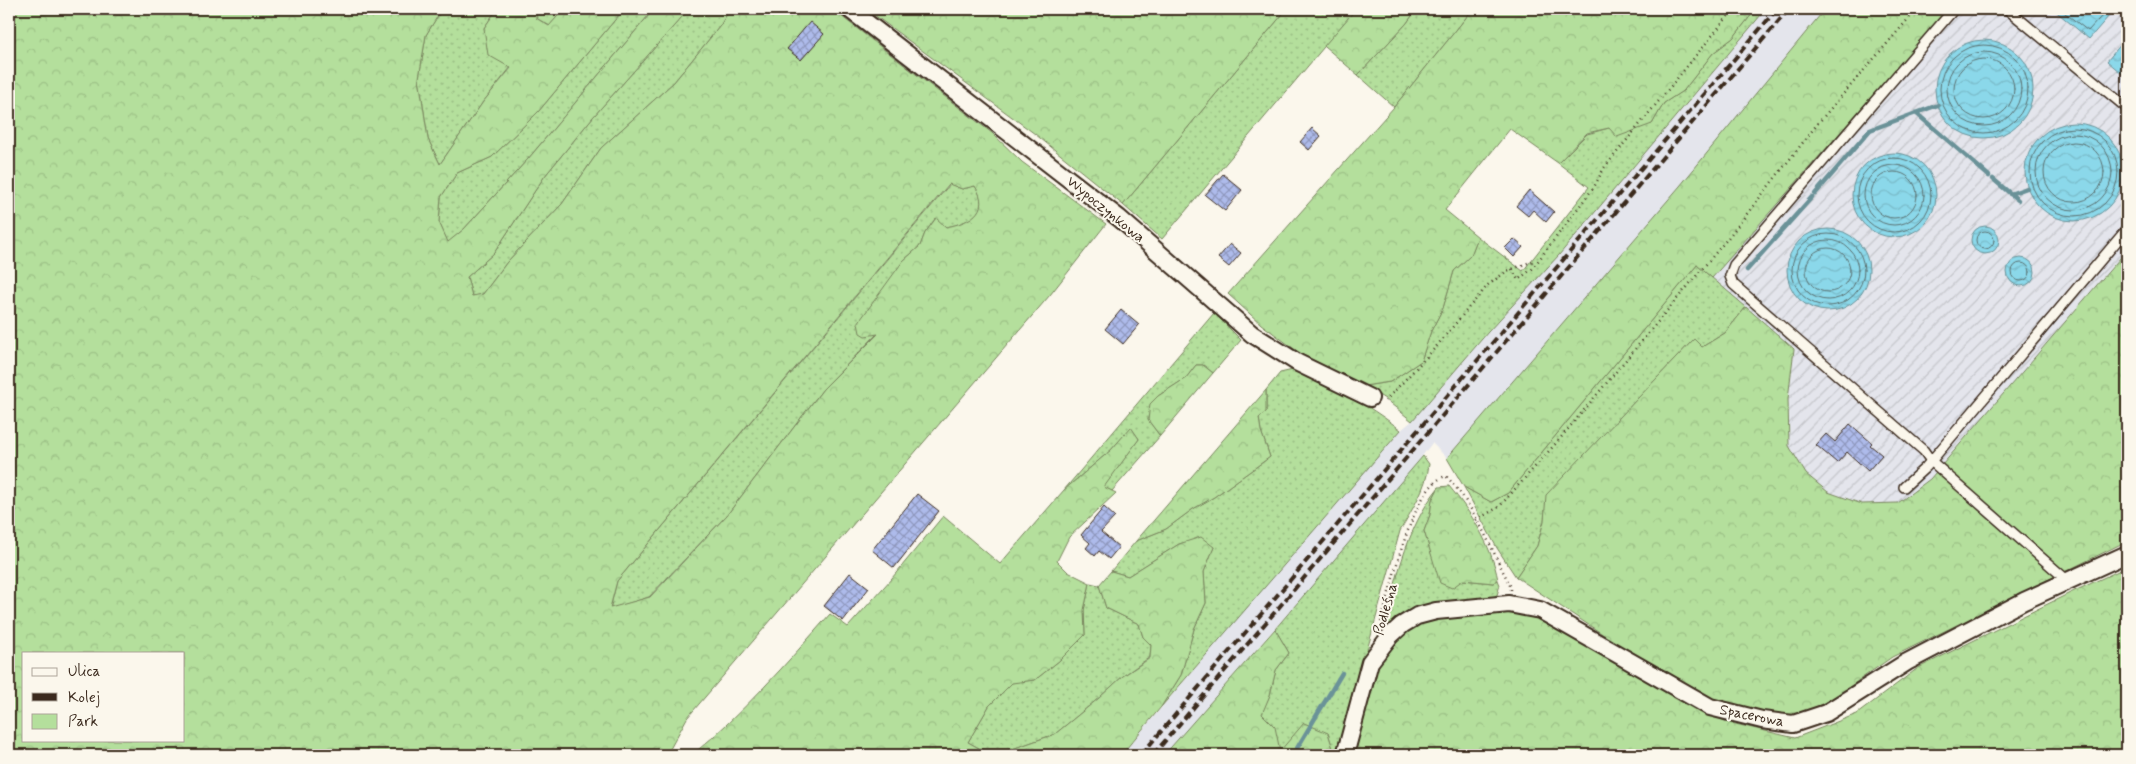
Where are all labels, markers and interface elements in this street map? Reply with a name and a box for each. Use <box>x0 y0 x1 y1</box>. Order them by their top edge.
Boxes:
street label: Wypoczynkowa <box>1062 172 1149 248</box>
street label: Podleśna <box>1369 581 1403 638</box>
legend <box>22 652 185 742</box>
text: Ulica <box>68 662 101 682</box>
text: Kolej <box>68 688 100 708</box>
street label: Spacerowa <box>1718 700 1786 732</box>
text: Park <box>68 712 98 732</box>

